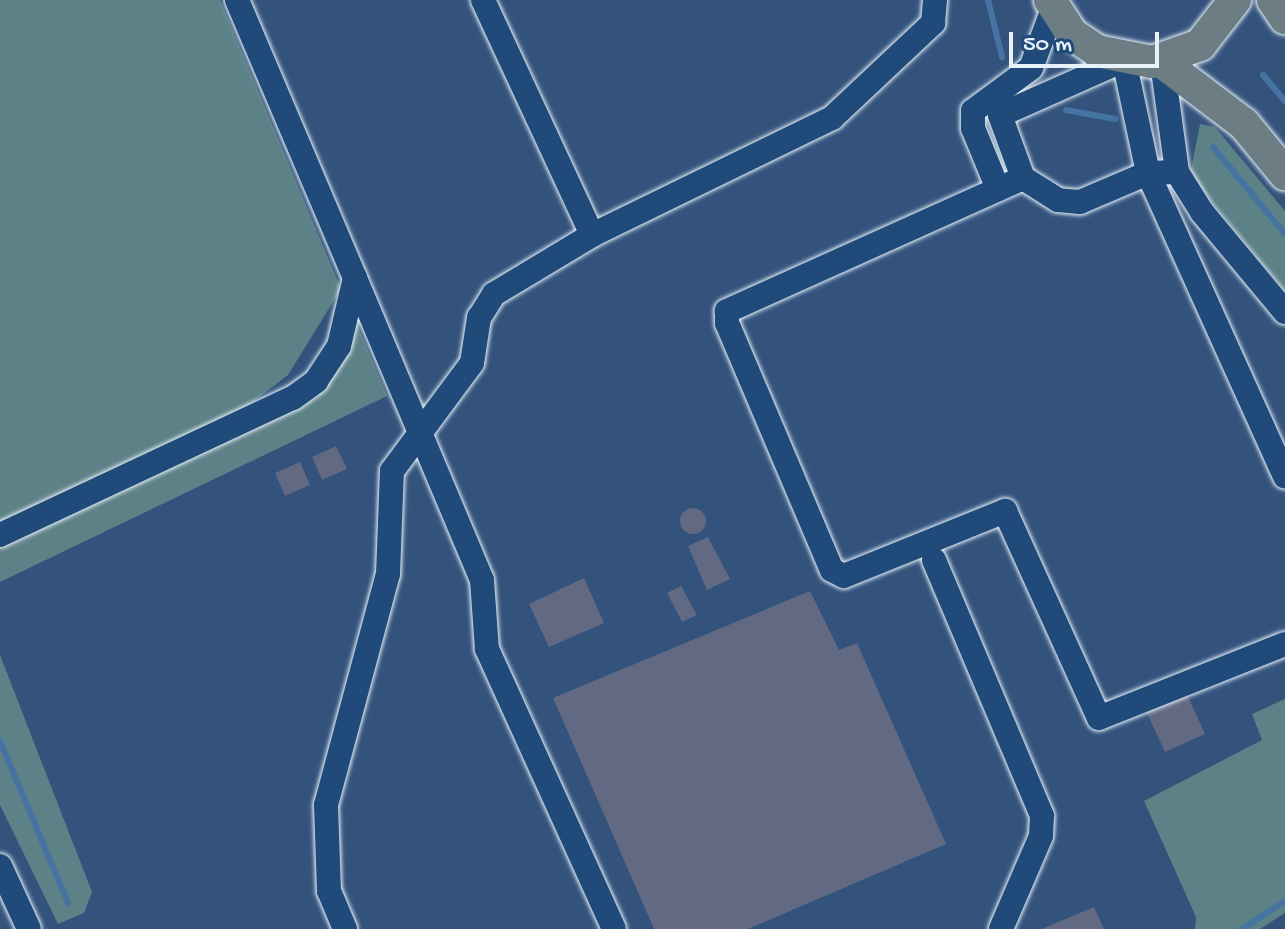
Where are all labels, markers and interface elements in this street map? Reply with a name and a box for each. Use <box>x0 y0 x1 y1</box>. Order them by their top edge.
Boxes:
scale bar <box>1013 16 1163 66</box>
text: 50 m <box>1023 31 1072 60</box>

